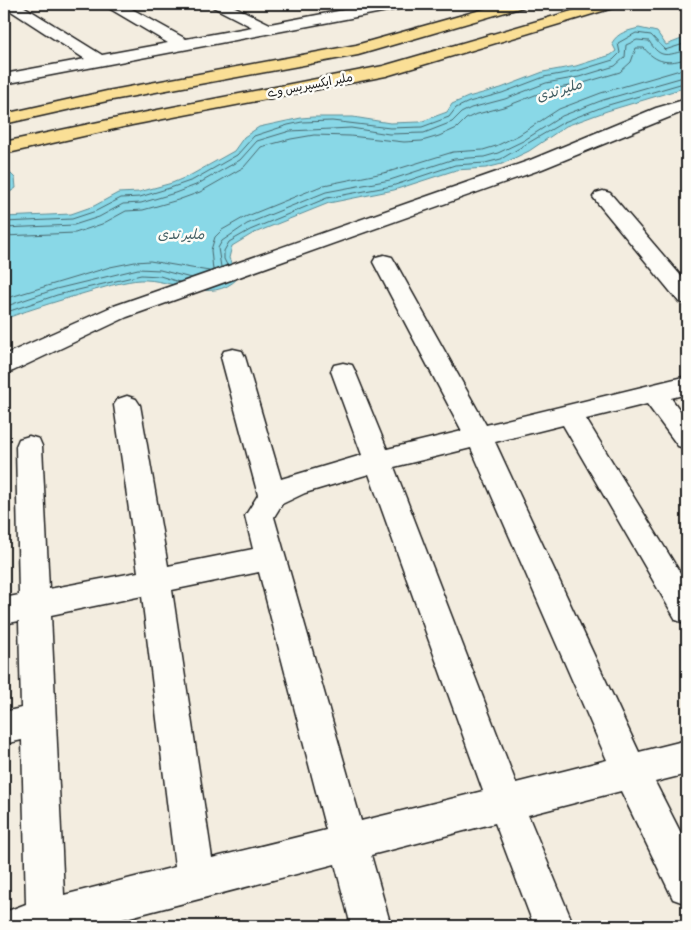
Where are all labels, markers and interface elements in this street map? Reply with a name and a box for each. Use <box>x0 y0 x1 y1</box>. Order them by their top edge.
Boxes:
street label: ملیر ایکسپریس وے <box>266 70 354 101</box>
water label: ملیر ندی <box>534 75 585 105</box>
water label: ملیر ندی <box>158 226 205 243</box>

